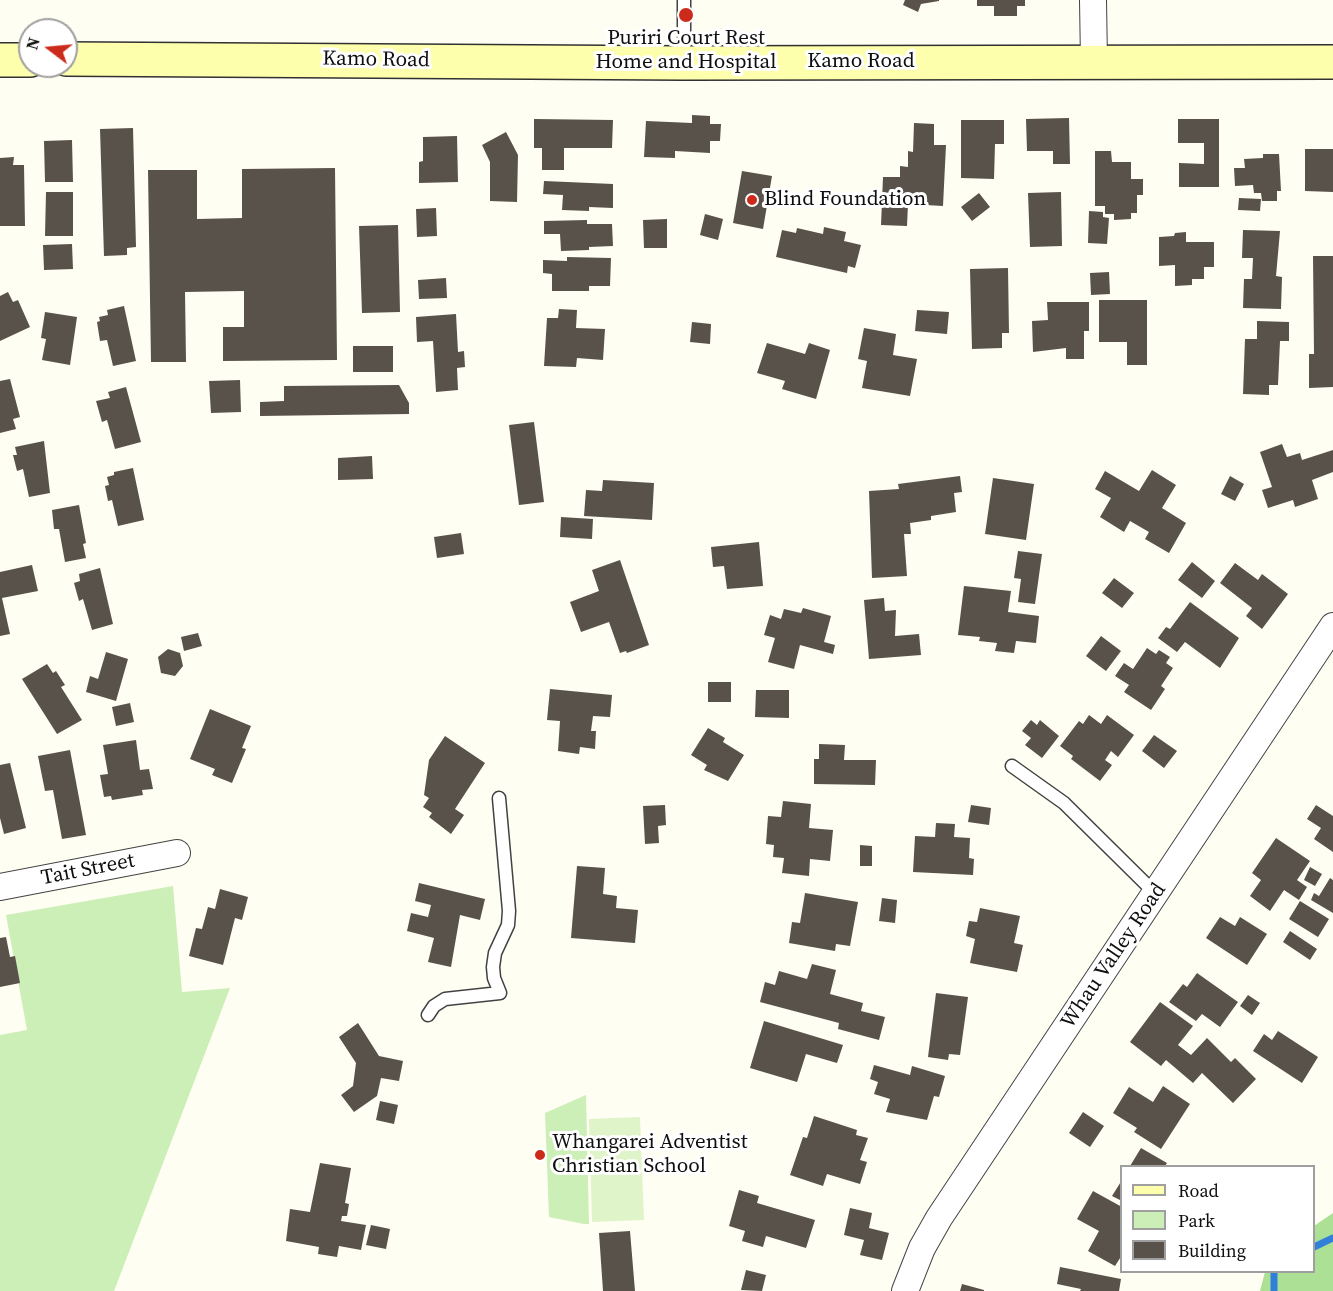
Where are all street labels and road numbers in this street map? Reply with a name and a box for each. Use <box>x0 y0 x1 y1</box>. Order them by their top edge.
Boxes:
street label: Kamo Road <box>322 46 430 74</box>
street label: Kamo Road <box>807 49 915 75</box>
street label: Tait Street <box>39 849 137 891</box>
street label: Whau Valley Road <box>1056 878 1172 1034</box>

